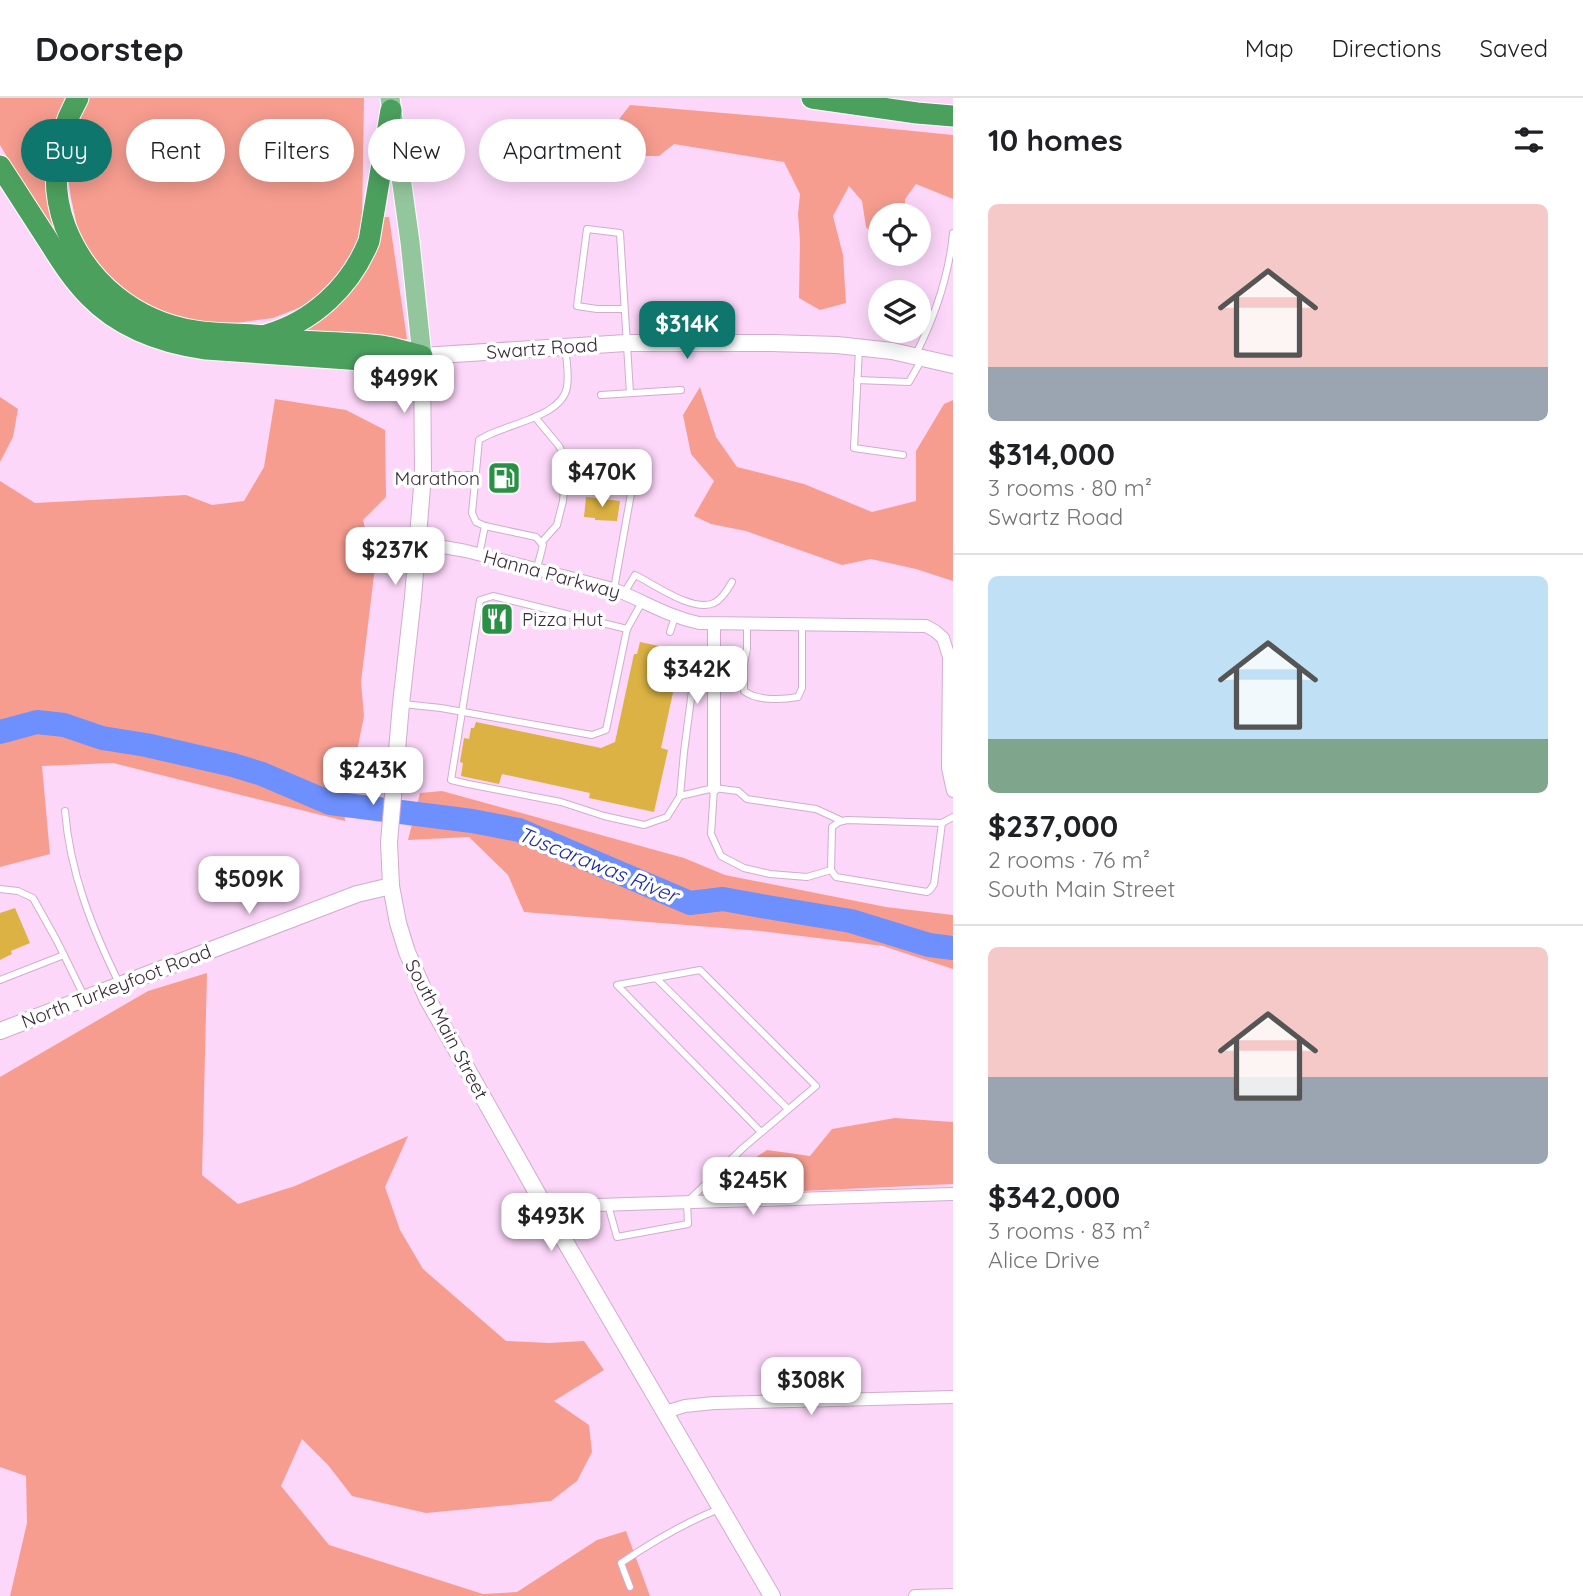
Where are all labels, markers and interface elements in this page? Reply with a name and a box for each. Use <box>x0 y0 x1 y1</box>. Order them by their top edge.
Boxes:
text: Doorstep <box>35 28 184 69</box>
text: Map <box>1245 33 1294 63</box>
text: Directions <box>1332 33 1442 63</box>
text: Saved <box>1480 33 1548 63</box>
chip: Buy <box>21 119 112 182</box>
chip: Rent <box>126 119 225 182</box>
chip: Filters <box>239 119 354 182</box>
chip: New <box>368 119 465 182</box>
chip: Apartment <box>479 119 646 182</box>
text: 10 homes <box>988 121 1123 159</box>
icon: filters <box>1510 121 1548 159</box>
map controls <box>868 203 931 343</box>
button: locate <box>868 203 931 266</box>
icon: home <box>1205 250 1331 376</box>
button: layers <box>868 280 931 343</box>
pin: $314K <box>638 302 736 361</box>
text: $314K <box>655 309 719 338</box>
street label: Swartz Road <box>485 332 599 364</box>
pin: $499K <box>355 356 453 415</box>
text: $499K <box>370 363 438 392</box>
text: $314,000 <box>988 435 1115 473</box>
pin: $470K <box>553 450 651 509</box>
text: $470K <box>568 457 636 486</box>
fuel station icon: Marathon <box>485 459 523 497</box>
place label: Marathon <box>394 466 480 490</box>
text: 3 rooms · 80 m² <box>988 473 1152 502</box>
text: Swartz Road <box>988 502 1123 531</box>
pin: $237K <box>346 528 444 587</box>
text: $237K <box>362 535 428 564</box>
street label: Hanna Parkway <box>481 544 623 604</box>
restaurant icon: Pizza Hut <box>478 600 516 638</box>
place label: Pizza Hut <box>522 607 603 631</box>
icon: home <box>1205 622 1331 748</box>
pin: $342K <box>648 646 746 706</box>
text: $342K <box>663 654 731 683</box>
pin: $243K <box>324 748 422 807</box>
text: $243K <box>339 755 407 784</box>
text: $237,000 <box>988 807 1118 845</box>
water label: Tuscarawas River <box>515 820 685 909</box>
text: 2 rooms · 76 m² <box>988 845 1150 874</box>
pin: $509K <box>200 856 298 916</box>
text: $509K <box>214 864 284 893</box>
text: South Main Street <box>988 874 1175 903</box>
street label: North Turkeyfoot Road <box>18 939 214 1033</box>
street label: South Main Street <box>400 955 494 1103</box>
icon: home <box>1205 993 1331 1119</box>
pin: $245K <box>704 1158 802 1217</box>
text: $245K <box>719 1165 787 1194</box>
text: $342,000 <box>988 1178 1120 1216</box>
pin: $493K <box>502 1194 600 1253</box>
text: $493K <box>517 1201 585 1230</box>
text: 3 rooms · 83 m² <box>988 1216 1150 1245</box>
text: Alice Drive <box>988 1245 1100 1274</box>
pin: $308K <box>762 1358 860 1417</box>
text: $308K <box>777 1365 845 1394</box>

